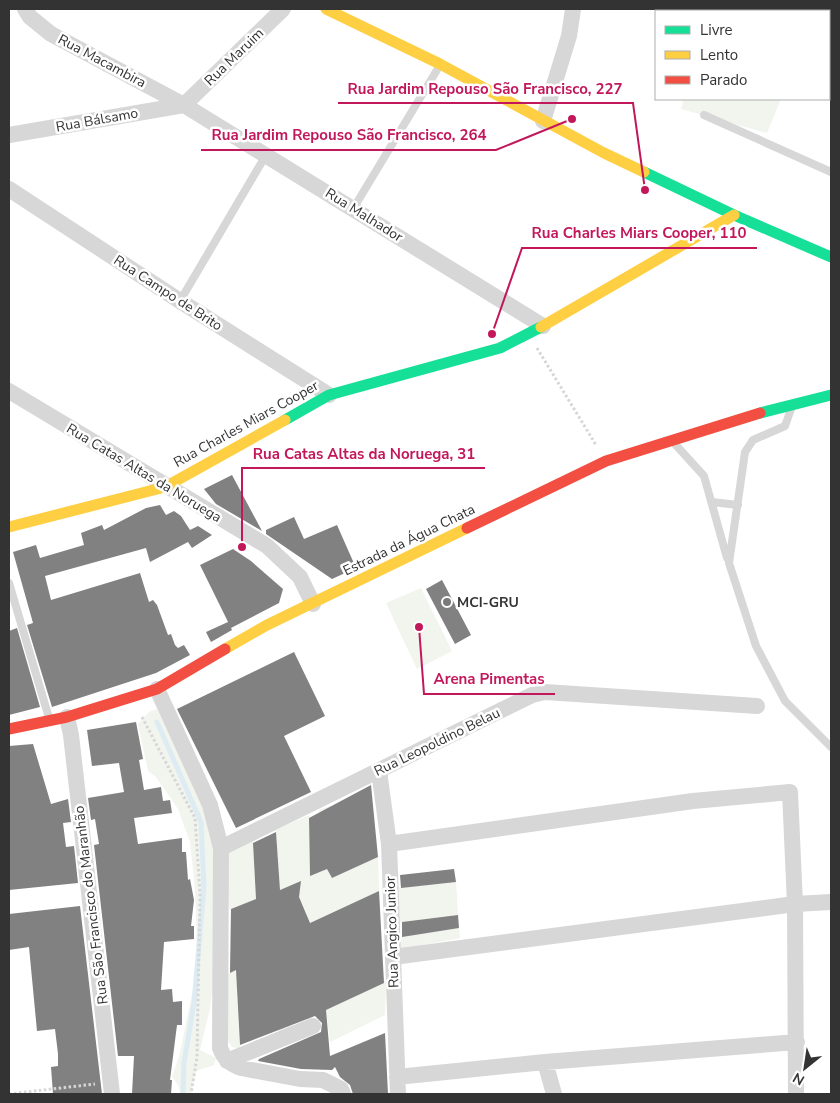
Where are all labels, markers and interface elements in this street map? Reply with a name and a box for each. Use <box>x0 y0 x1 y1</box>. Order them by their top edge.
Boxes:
legend <box>655 10 830 100</box>
text: Livre <box>700 20 733 40</box>
street label: Rua Maruim <box>200 24 268 90</box>
street label: Rua Macambira <box>55 30 149 92</box>
text: Lento <box>700 45 738 65</box>
text: Parado <box>700 70 747 90</box>
callout: Rua Jardim Repouso São Francisco, 227 <box>338 73 633 103</box>
text: Rua Jardim Repouso São Francisco, 227 <box>348 79 622 99</box>
street label: Rua Bálsamo <box>54 103 140 137</box>
callout: Rua Jardim Repouso São Francisco, 264 <box>201 120 496 150</box>
text: Rua Jardim Repouso São Francisco, 264 <box>212 125 486 145</box>
street label: Rua Malhador <box>322 184 406 246</box>
callout: Rua Charles Miars Cooper, 110 <box>522 218 757 248</box>
text: Rua Charles Miars Cooper, 110 <box>531 223 747 243</box>
street label: Rua Campo de Brito <box>110 251 226 335</box>
street label: Rua Charles Miars Cooper <box>170 376 322 472</box>
street label: Rua Catas Altas da Noruega <box>63 419 225 527</box>
callout: Rua Catas Altas da Noruega, 31 <box>242 438 485 468</box>
text: Rua Catas Altas da Noruega, 31 <box>253 444 475 464</box>
street label: Estrada da Água Chata <box>340 500 478 580</box>
place label: MCI-GRU <box>457 593 519 612</box>
marker: MCI-GRU <box>441 596 453 608</box>
callout: Arena Pimentas <box>424 664 555 694</box>
text: Arena Pimentas <box>433 669 545 689</box>
street label: Rua Leopoldino Belau <box>371 703 503 781</box>
street label: Rua São Francisco do Maranhão <box>69 804 113 1005</box>
street label: Rua Angico Junior <box>381 876 403 988</box>
north arrow <box>780 1043 830 1093</box>
text: N <box>789 1068 808 1090</box>

